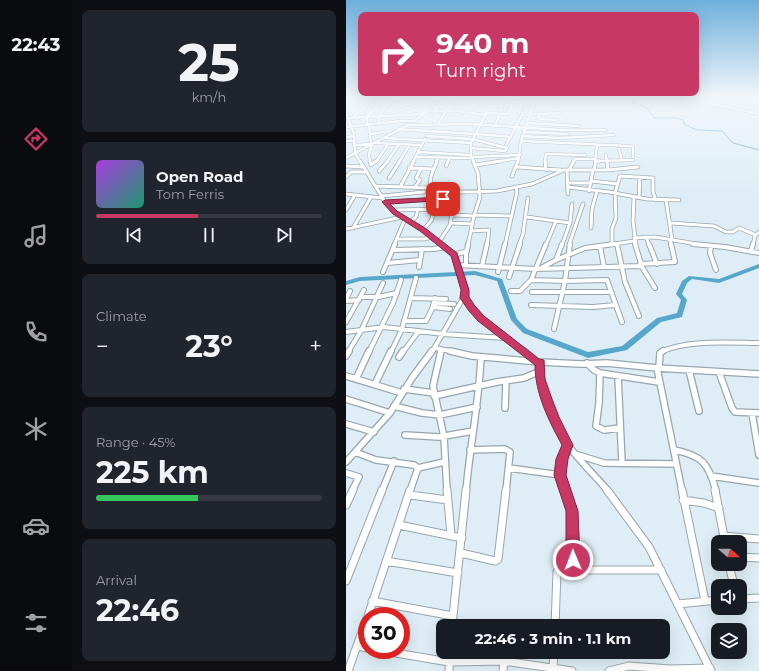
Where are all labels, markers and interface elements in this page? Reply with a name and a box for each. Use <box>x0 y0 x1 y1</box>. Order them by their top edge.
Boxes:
text: 940 m <box>436 26 529 60</box>
icon: right <box>370 28 422 80</box>
text: 25 <box>178 31 240 94</box>
text: 22:43 <box>12 34 60 56</box>
text: Turn right <box>436 60 526 82</box>
text: km/h <box>192 89 226 105</box>
icon: directions <box>22 125 50 153</box>
text: Open Road <box>156 167 244 186</box>
pin <box>426 182 460 216</box>
text: Tom Ferris <box>156 186 224 202</box>
icon: arrive <box>432 188 454 210</box>
icon: music <box>22 222 50 250</box>
icon: previous <box>123 224 145 246</box>
icon: pause <box>198 224 220 246</box>
icon: next <box>273 224 295 246</box>
text: Climate <box>96 308 147 324</box>
icon: phone <box>22 318 50 346</box>
text: 23° <box>185 328 233 365</box>
text: − <box>96 333 109 360</box>
text: + <box>309 333 322 360</box>
icon: climate <box>22 415 50 443</box>
text: Range · 45% <box>96 434 175 450</box>
text: 225 km <box>96 454 209 491</box>
icon: car <box>22 512 50 540</box>
north arrow <box>711 535 747 571</box>
map controls <box>711 535 747 659</box>
position arrow <box>552 539 594 581</box>
text: Arrival <box>96 572 137 588</box>
button: sound <box>711 579 747 615</box>
text: 22:46 <box>96 592 179 629</box>
speed limit sign: 30 <box>358 607 410 659</box>
icon: filters <box>22 609 50 637</box>
button: layers <box>711 623 747 659</box>
text: 22:46 · 3 min · 1.1 km <box>475 629 631 648</box>

